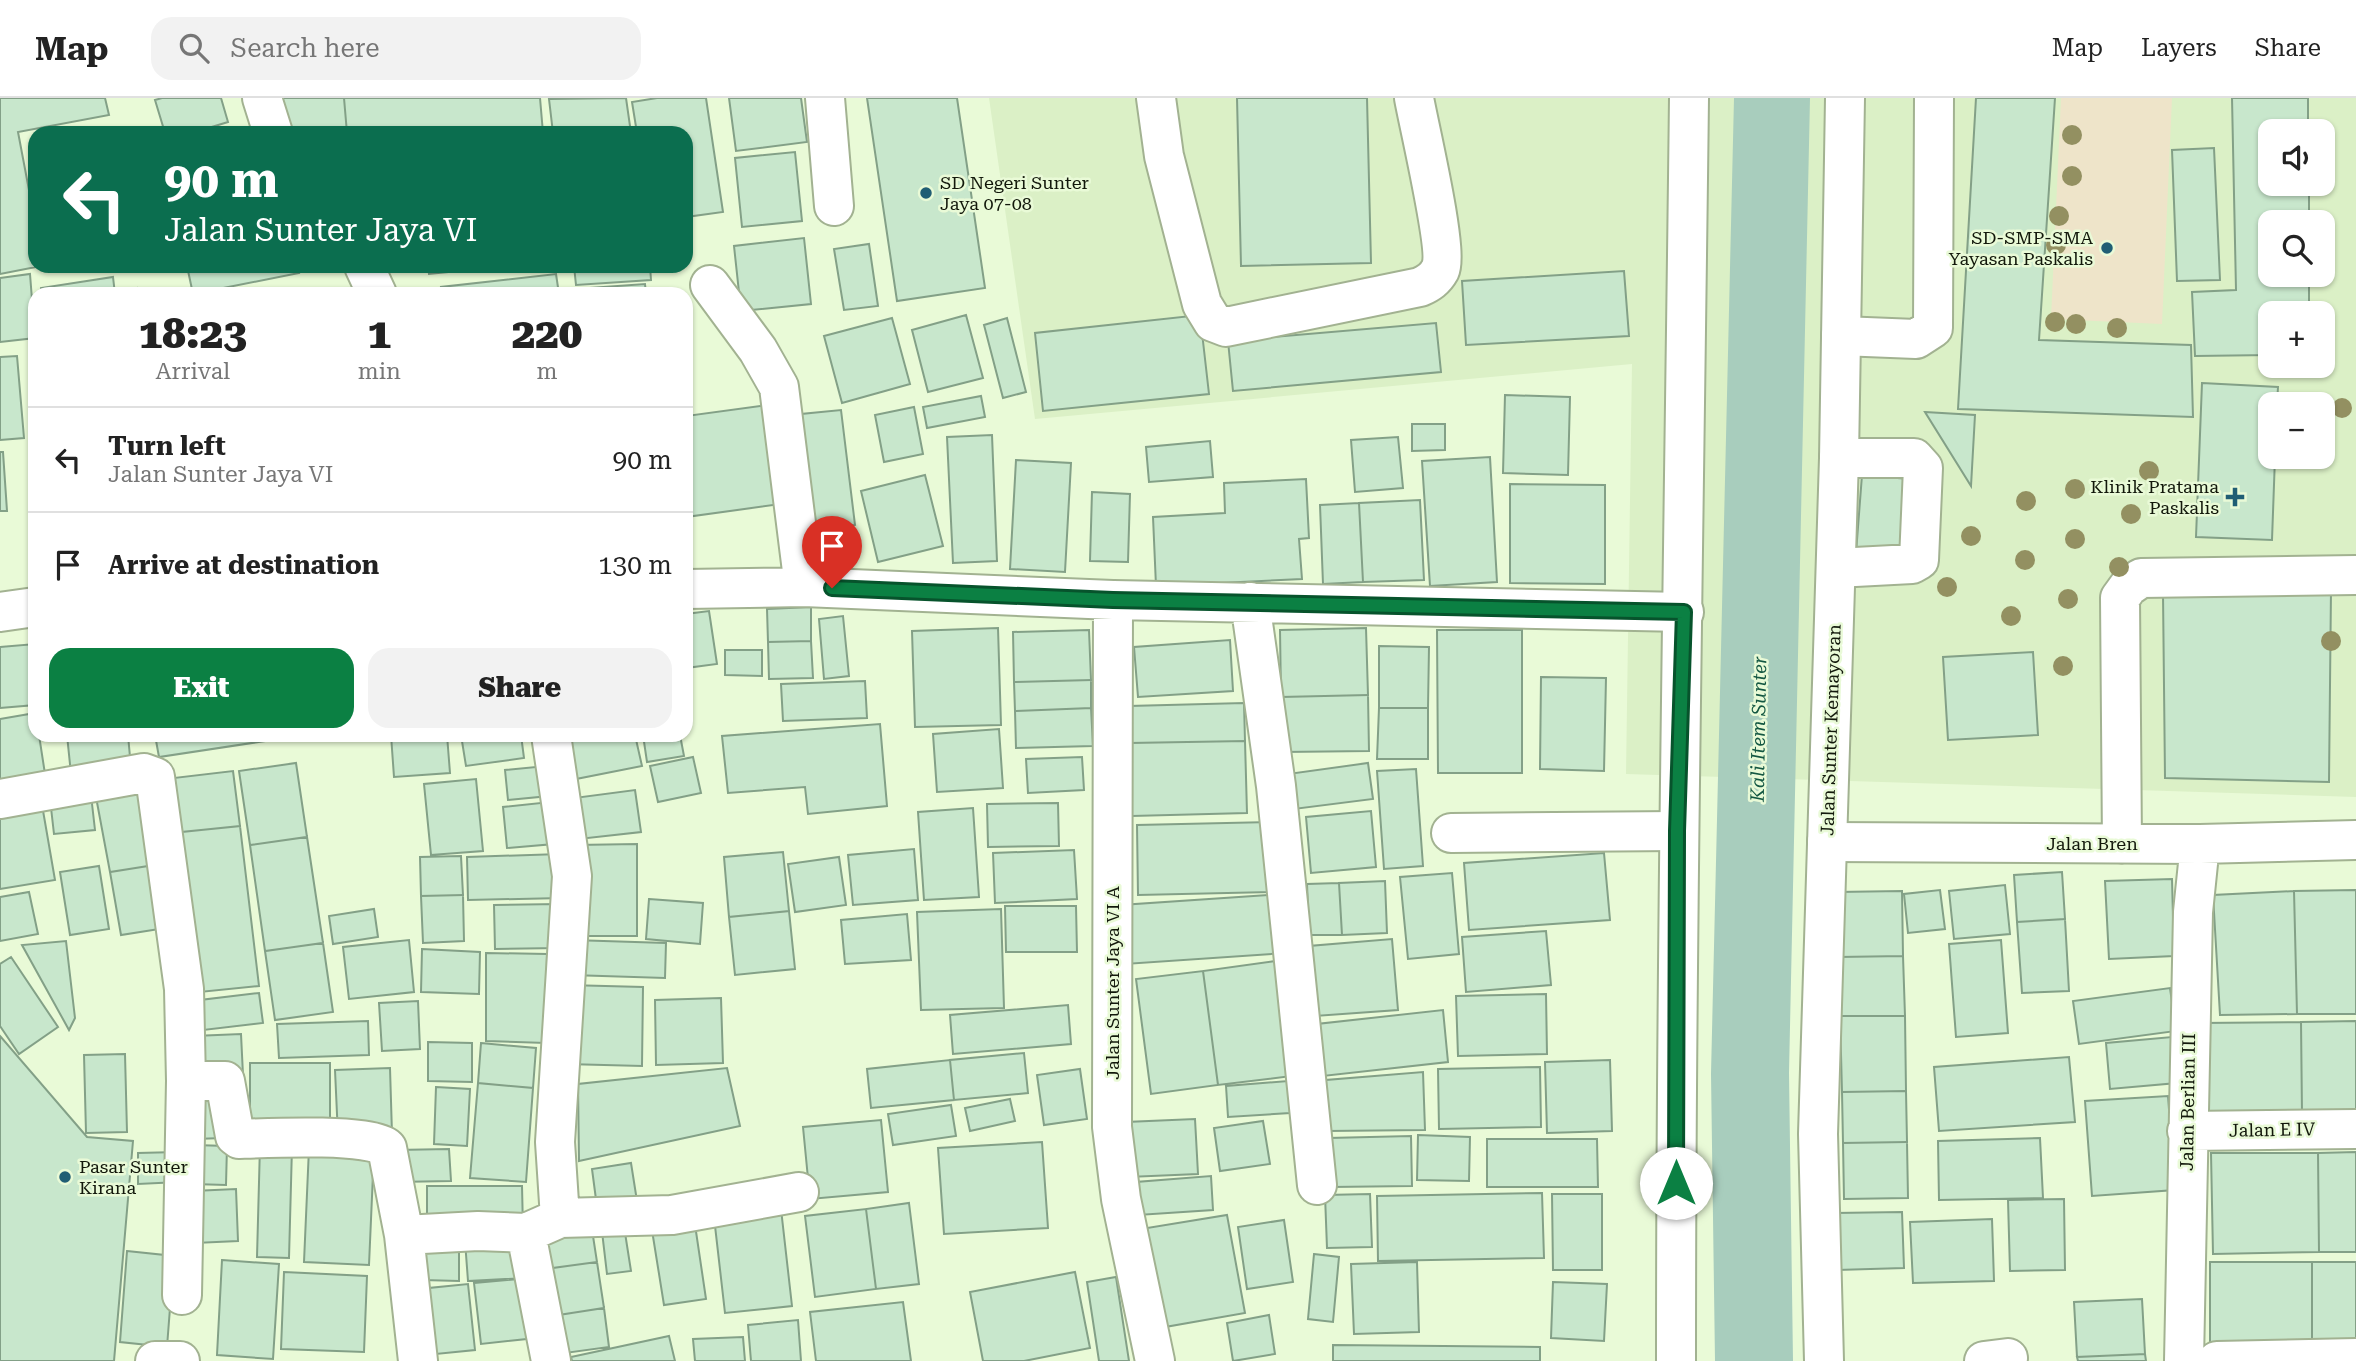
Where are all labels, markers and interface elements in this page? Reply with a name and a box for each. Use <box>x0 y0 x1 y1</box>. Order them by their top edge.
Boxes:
search box <box>151 17 641 80</box>
text: Map <box>35 29 109 68</box>
icon: search <box>175 29 213 67</box>
text: Search here <box>231 33 380 63</box>
text: Map <box>2052 34 2103 62</box>
text: Layers <box>2141 34 2217 62</box>
text: Share <box>2255 34 2321 62</box>
map controls <box>2258 119 2335 469</box>
button: sound <box>2258 119 2335 196</box>
text: 90 m <box>164 152 279 209</box>
icon: left <box>49 154 140 245</box>
place label: SD Negeri Sunter Jaya 07-08 <box>940 172 1089 214</box>
marker: SD Negeri Sunter Jaya 07-08 <box>918 185 934 201</box>
button: search <box>2258 210 2335 287</box>
text: Jalan Sunter Jaya VI <box>164 211 477 249</box>
place label: SD-SMP-SMA Yayasan Paskalis <box>1948 227 2093 269</box>
marker: SD-SMP-SMA Yayasan Paskalis <box>2099 240 2115 256</box>
button: + <box>2258 301 2335 378</box>
text: 18:23 <box>139 309 247 358</box>
text: 1 <box>367 309 391 358</box>
text: 220 <box>512 309 582 358</box>
text: Arrival <box>155 358 230 385</box>
text: min <box>358 358 401 385</box>
text: m <box>536 358 557 385</box>
button: − <box>2258 392 2335 469</box>
text: Turn left <box>108 431 226 461</box>
icon: left <box>49 441 87 479</box>
text: 90 m <box>613 445 672 475</box>
text: Jalan Sunter Jaya VI <box>108 461 333 488</box>
place label: Klinik Pratama Paskalis <box>2090 476 2219 518</box>
marker: Klinik Pratama Paskalis <box>2225 487 2245 507</box>
pin <box>802 516 862 588</box>
icon: arrive <box>813 527 851 565</box>
icon: arrive <box>49 546 87 584</box>
text: Arrive at destination <box>108 550 379 580</box>
text: 130 m <box>598 550 672 580</box>
street label: Jalan Sunter Kemayoran <box>1816 623 1845 836</box>
button: Exit <box>49 648 354 728</box>
button: Share <box>368 648 672 728</box>
water label: Kali Item Sunter <box>1746 656 1771 803</box>
street label: Jalan Bren <box>2046 833 2138 854</box>
street label: Jalan Sunter Jaya VI A <box>1102 886 1123 1080</box>
street label: Jalan Berlian III <box>2176 1033 2199 1171</box>
street label: Jalan E IV <box>2229 1118 2316 1141</box>
position arrow <box>1639 1146 1713 1220</box>
place label: Pasar Sunter Kirana <box>79 1156 188 1198</box>
marker: Pasar Sunter Kirana <box>57 1169 73 1185</box>

